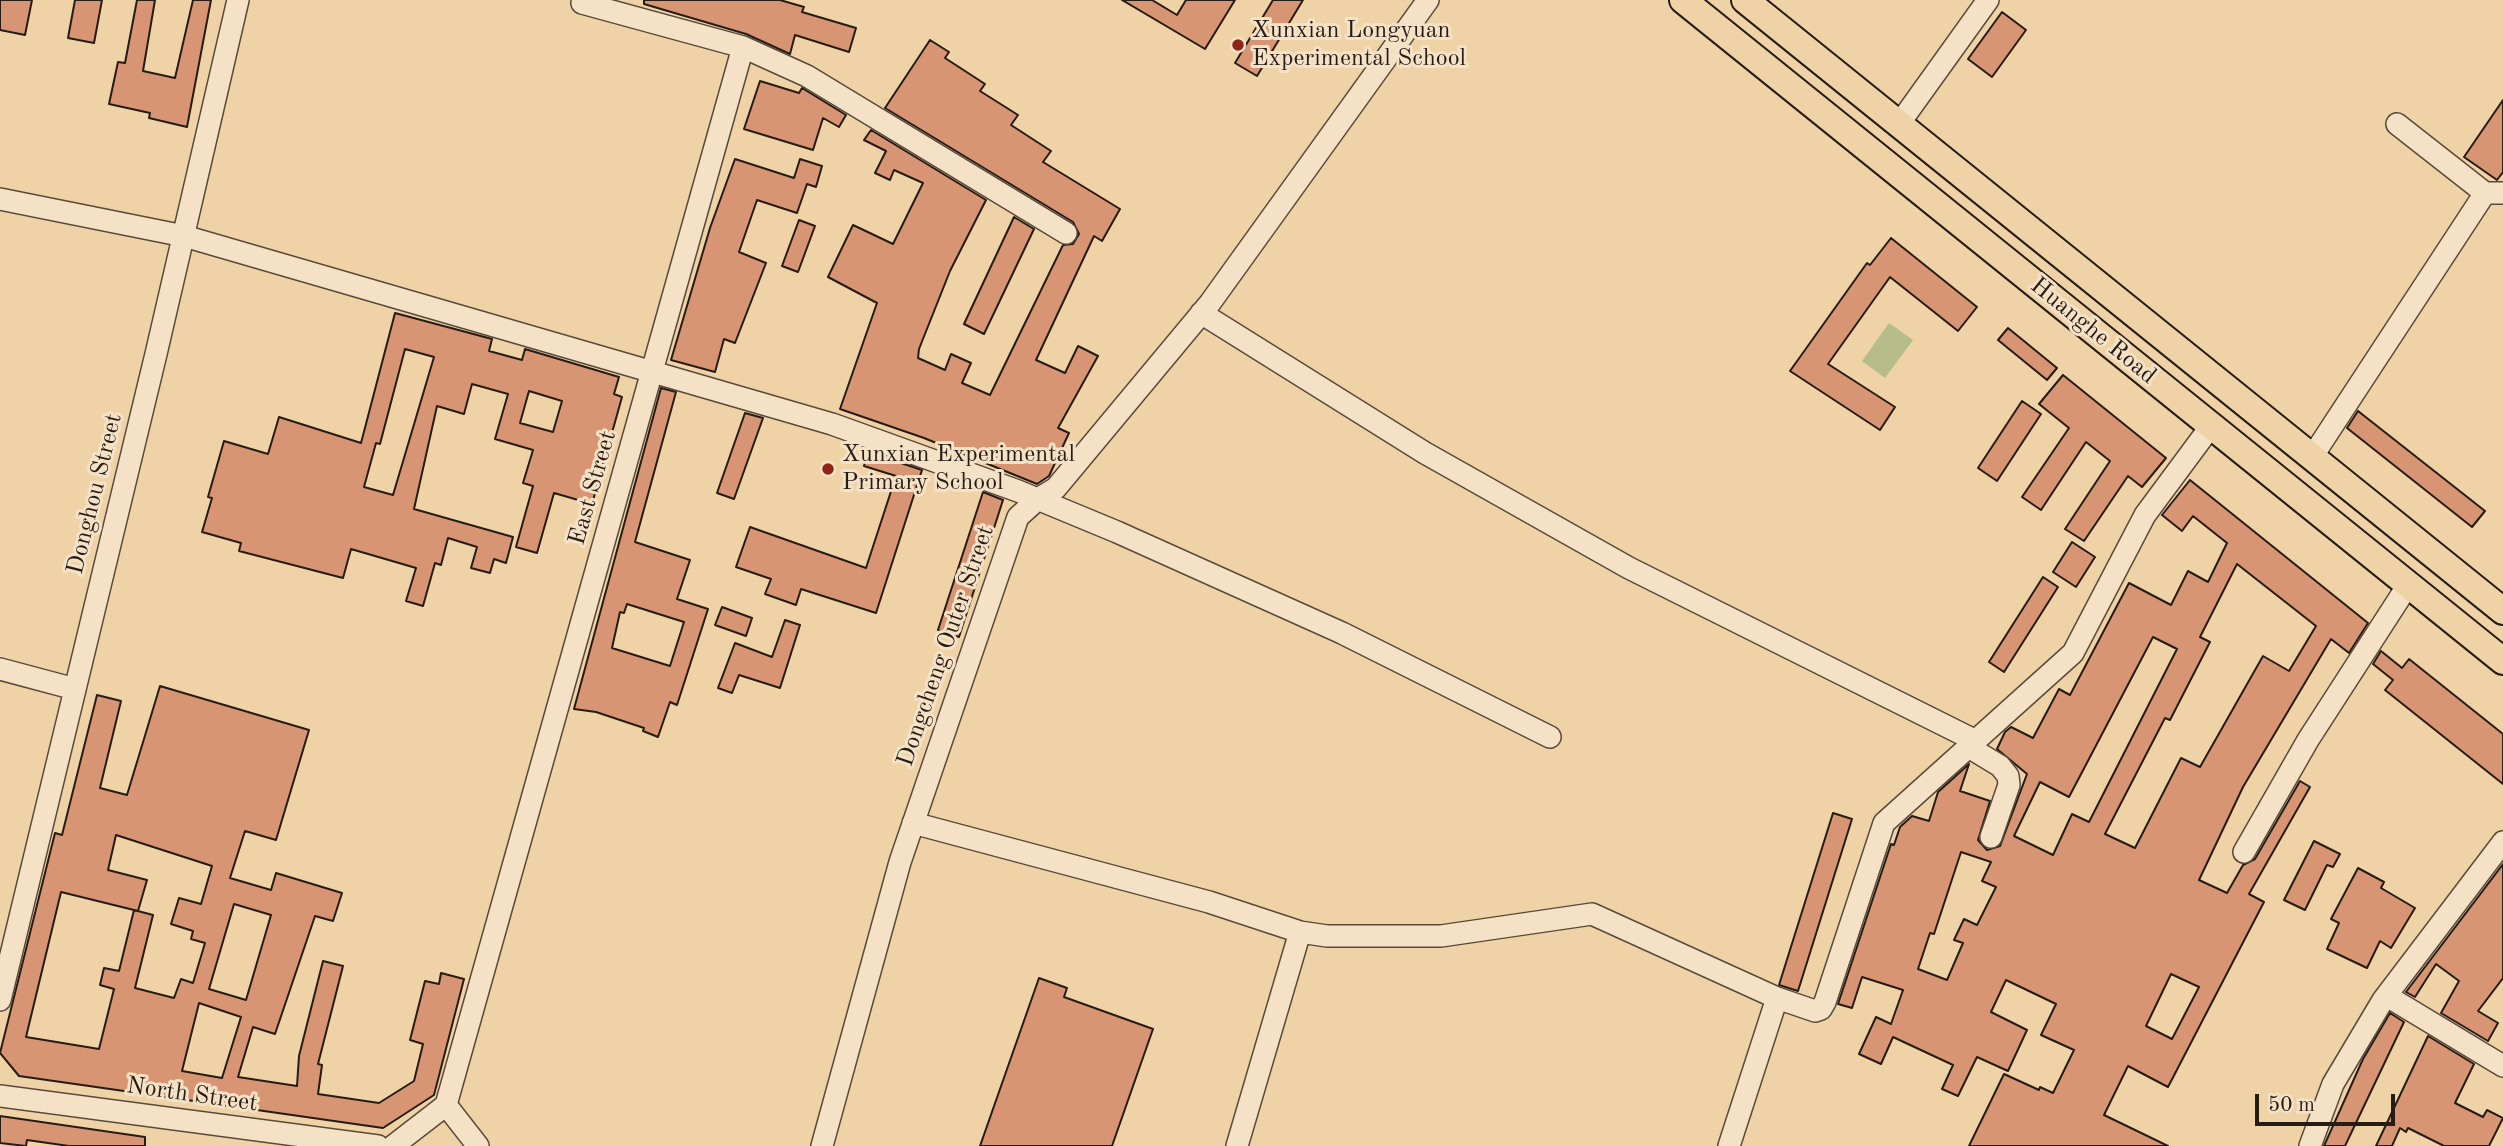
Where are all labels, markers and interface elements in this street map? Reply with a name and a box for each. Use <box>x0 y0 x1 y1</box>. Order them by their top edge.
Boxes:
place label: Xunxian Longyuan Experimental School <box>1252 17 1466 73</box>
marker: Xunxian Longyuan Experimental School <box>1230 37 1246 53</box>
street label: Huanghe Road <box>2024 271 2162 391</box>
street label: Donghou Street <box>61 411 129 577</box>
street label: East Street <box>563 428 623 548</box>
place label: Xunxian Experimental Primary School <box>842 441 1075 497</box>
marker: Xunxian Experimental Primary School <box>820 461 836 477</box>
street label: Dongcheng Outer Street <box>891 522 1001 770</box>
street label: North Street <box>125 1072 259 1118</box>
scale bar <box>2258 1080 2398 1124</box>
text: 50 m <box>2268 1095 2315 1116</box>

